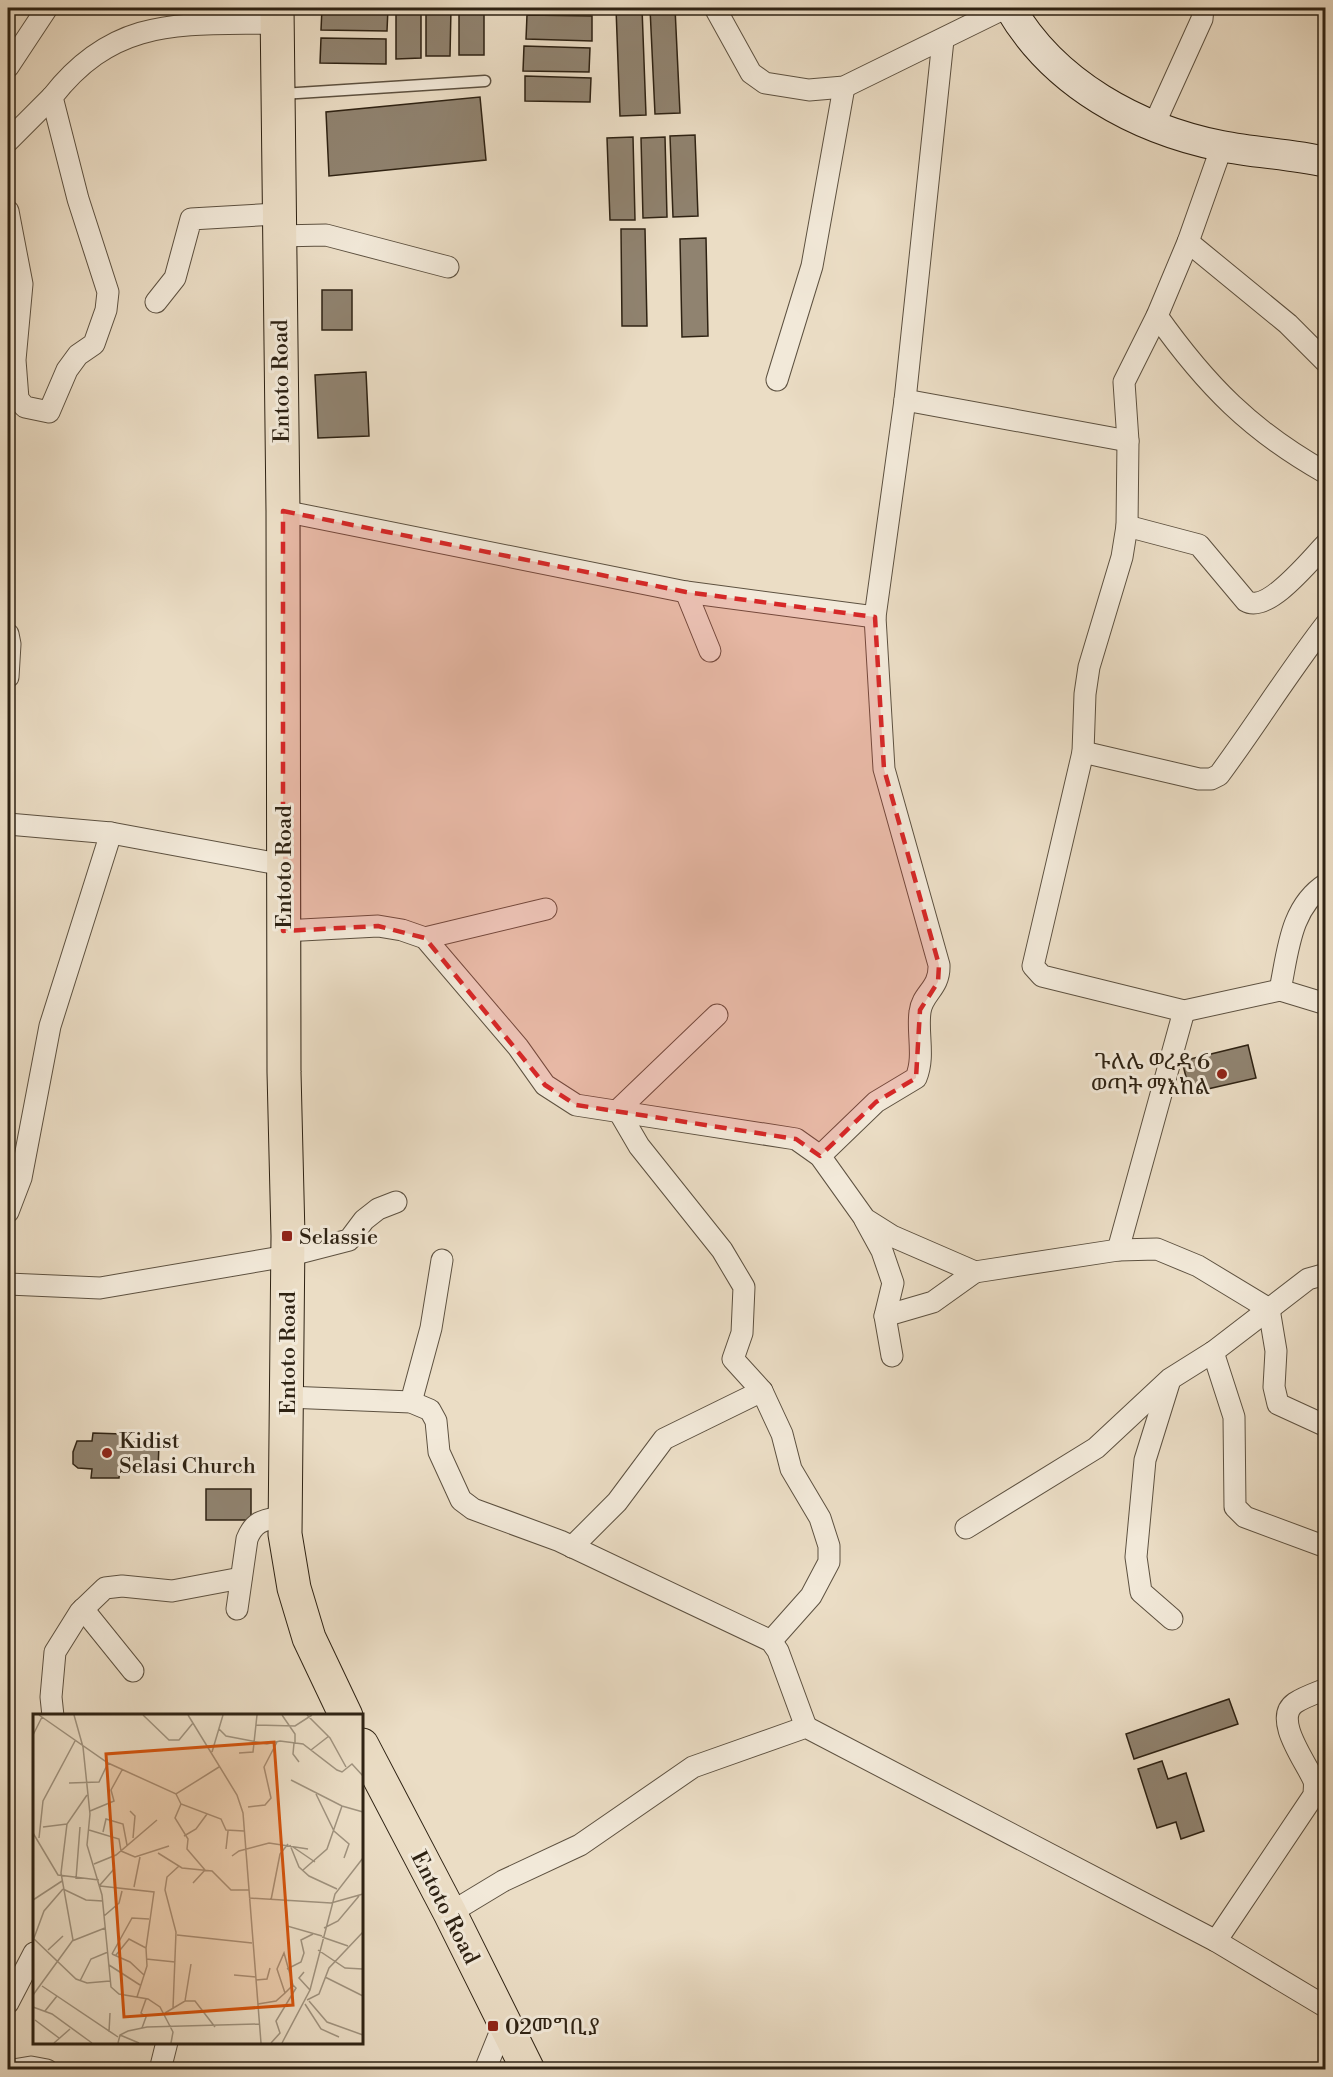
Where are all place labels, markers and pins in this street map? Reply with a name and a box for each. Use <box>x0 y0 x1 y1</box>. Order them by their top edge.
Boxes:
place label: ጉለሌ ወረዳ 6 ወጣት ማእከል <box>1091 1049 1210 1101</box>
marker: ጉለሌ ወረዳ 6 ወጣት ማእከል <box>1215 1067 1229 1081</box>
place label: Selassie <box>299 1224 378 1251</box>
marker: Selassie <box>280 1229 294 1243</box>
place label: Kidist Selasi Church <box>119 1428 256 1480</box>
marker: Kidist Selasi Church <box>100 1446 114 1460</box>
place label: 02መግቢያ <box>505 2014 600 2041</box>
marker: 02መግቢያ <box>486 2019 500 2033</box>

